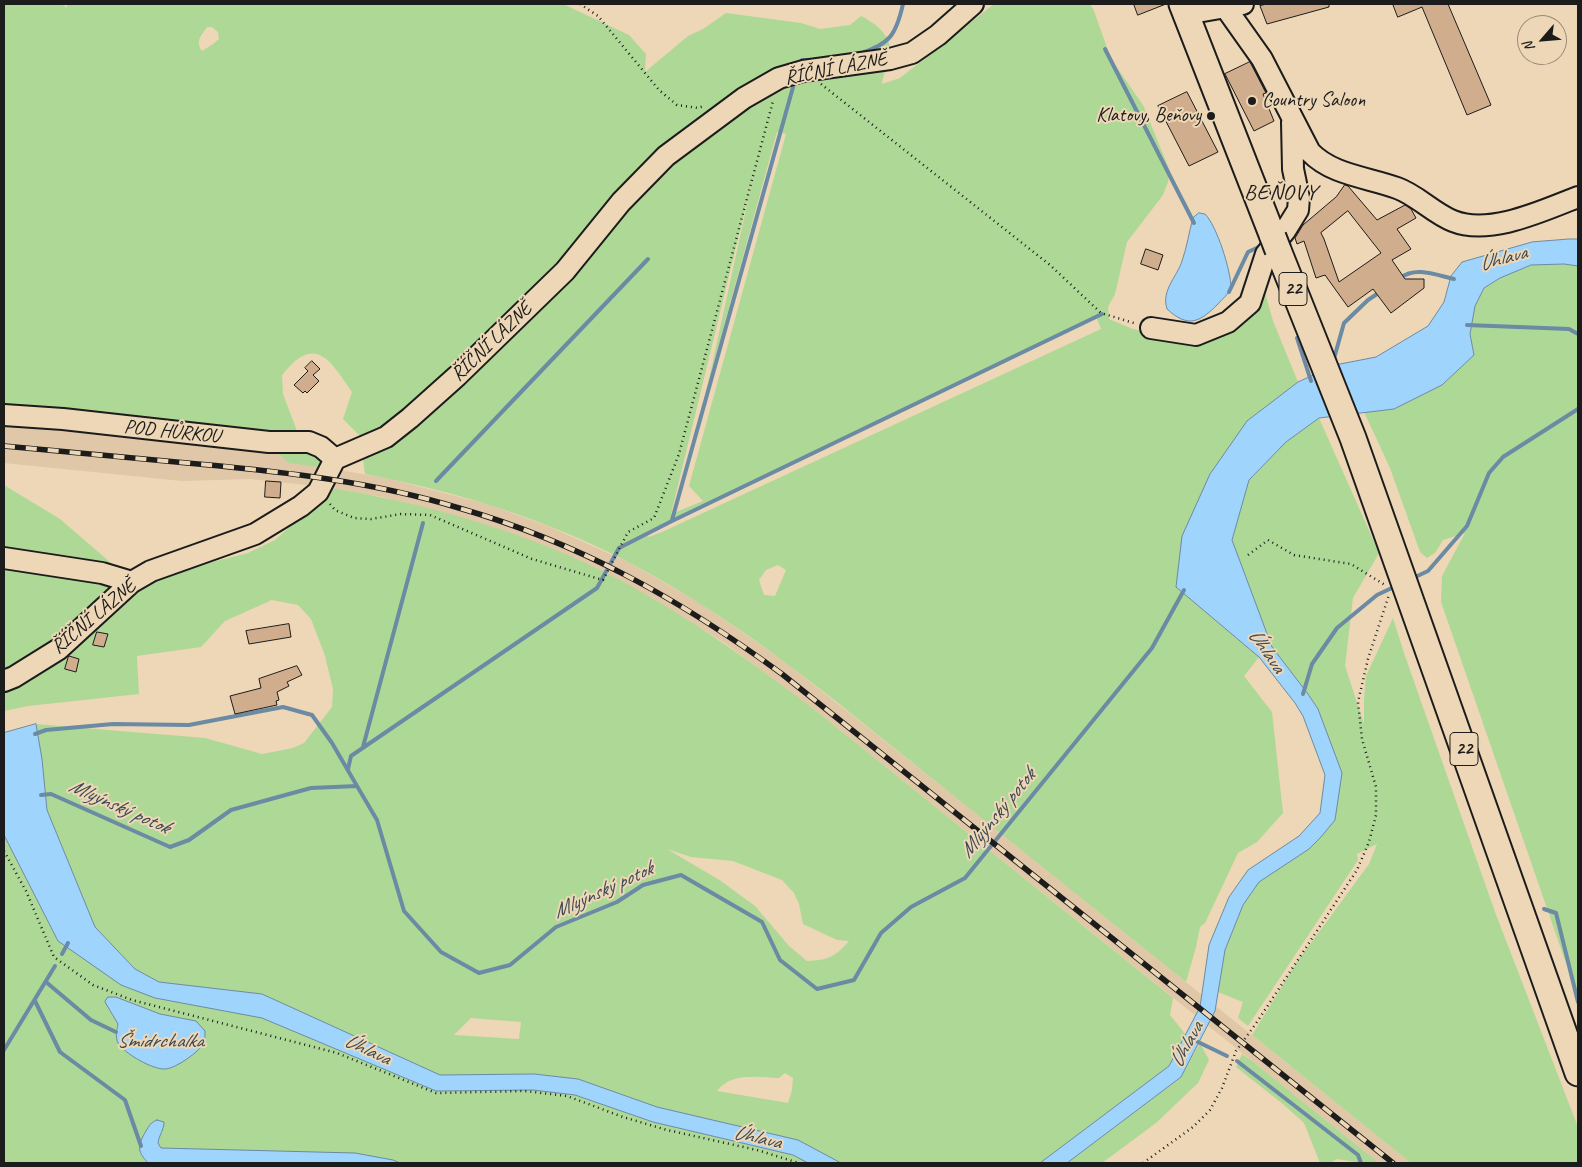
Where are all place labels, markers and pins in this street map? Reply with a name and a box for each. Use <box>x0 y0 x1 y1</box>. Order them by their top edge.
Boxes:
place label: Country Saloon <box>1262 89 1365 113</box>
marker: Country Saloon <box>1246 95 1258 107</box>
place label: Klatovy, Beňovy <box>1096 104 1201 128</box>
marker: Klatovy, Beňovy <box>1205 110 1217 122</box>

